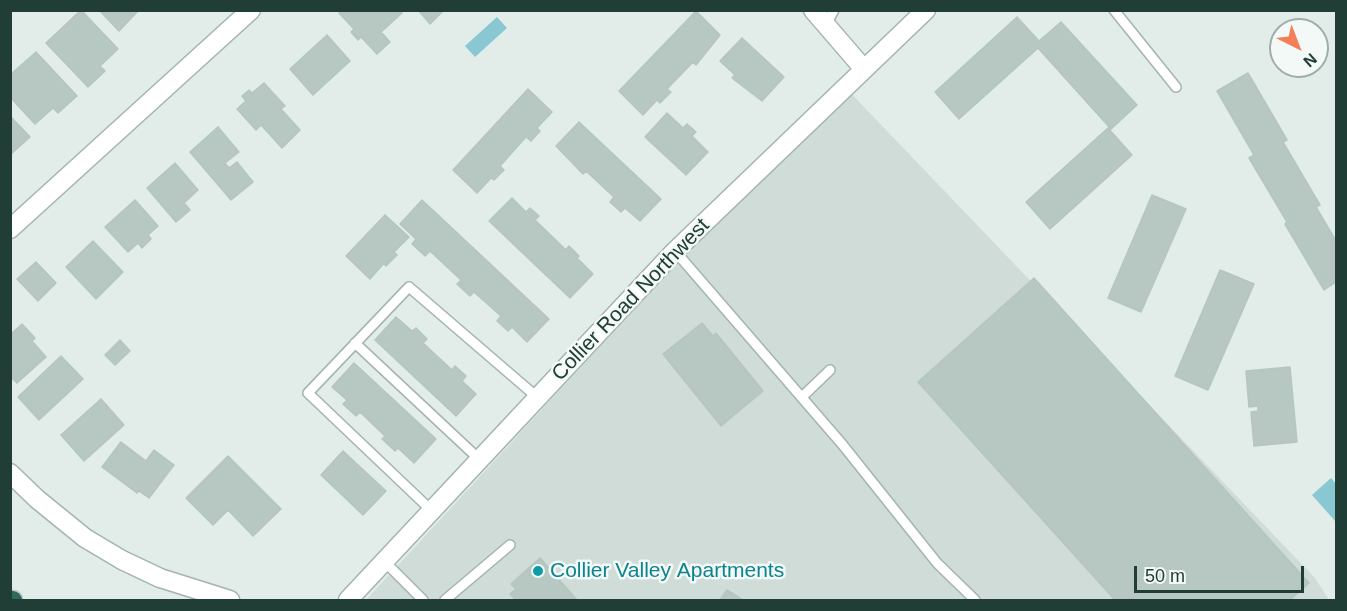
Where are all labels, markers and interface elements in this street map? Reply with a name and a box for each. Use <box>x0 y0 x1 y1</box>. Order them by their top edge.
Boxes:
north arrow <box>1269 18 1329 78</box>
text: N <box>1300 50 1320 70</box>
street label: Collier Road Northwest <box>547 214 715 386</box>
scale bar <box>1137 554 1306 592</box>
place label: Collier Valley Apartments <box>550 558 784 584</box>
marker: Collier Valley Apartments <box>531 564 545 578</box>
text: 50 m <box>1145 566 1185 586</box>

